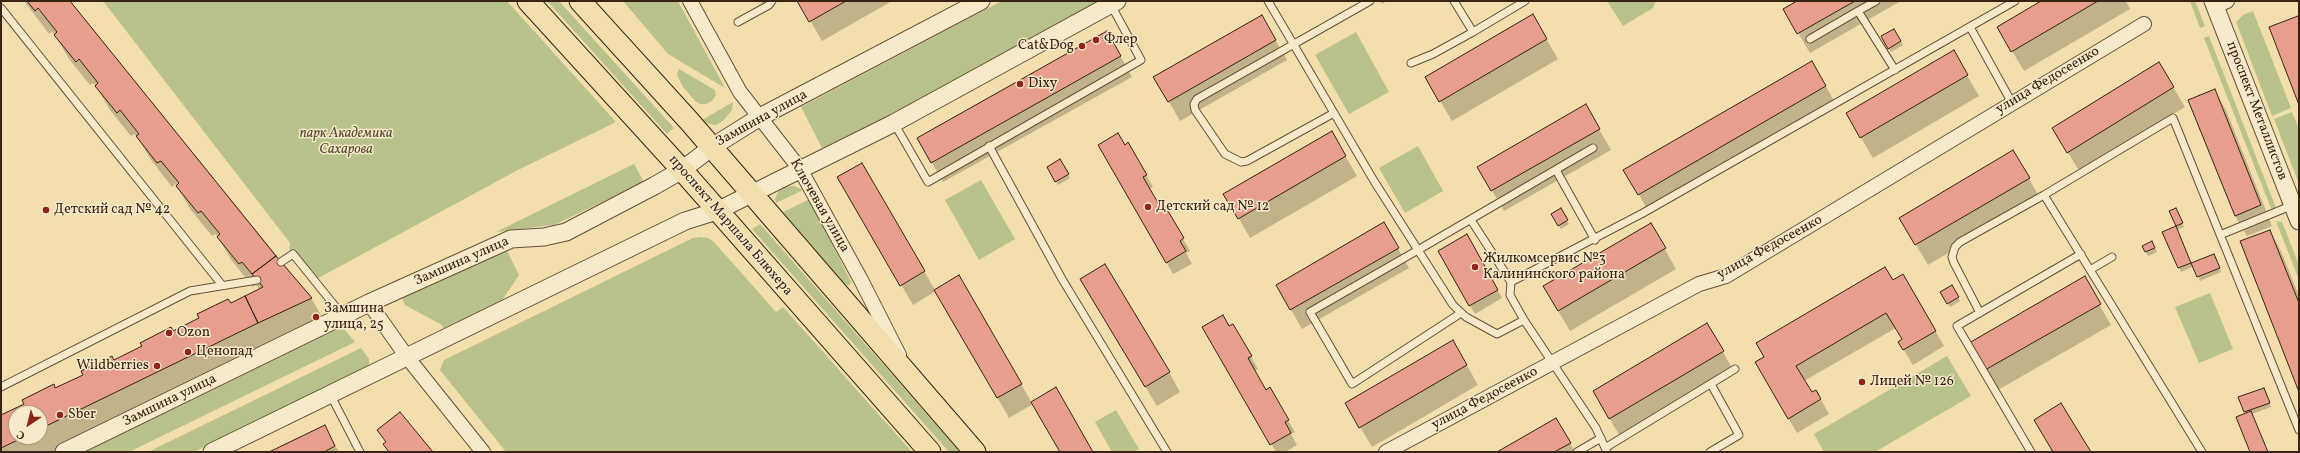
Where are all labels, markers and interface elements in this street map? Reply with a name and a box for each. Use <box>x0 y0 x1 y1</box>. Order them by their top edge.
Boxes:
place label: Флер <box>1104 32 1138 48</box>
marker: Флер <box>1091 35 1101 45</box>
place label: Cat&Dog <box>1018 38 1074 54</box>
street label: проспект Металлистов <box>2222 39 2290 183</box>
marker: Cat&Dog <box>1077 41 1087 51</box>
street label: улица Федосеенко <box>1993 43 2103 119</box>
place label: Dixy <box>1028 76 1057 92</box>
marker: Dixy <box>1015 79 1025 89</box>
street label: Замшина улица <box>713 87 811 151</box>
park label: парк Академика Сахарова <box>299 126 393 158</box>
street label: проспект Маршала Блюхера <box>664 152 796 300</box>
street label: Ключевая улица <box>785 156 853 256</box>
place label: Детский сад № 12 <box>1156 199 1269 215</box>
place label: Детский сад № 42 <box>54 202 170 218</box>
marker: Детский сад № 12 <box>1143 202 1153 212</box>
marker: Детский сад № 42 <box>41 205 51 215</box>
street label: улица Федосеенко <box>1714 212 1826 284</box>
street label: Замшина улица <box>412 234 512 290</box>
place label: Жилкомсервис №3 Калининского района <box>1483 251 1625 284</box>
marker: Жилкомсервис №3 Калининского района <box>1470 262 1480 272</box>
place label: Замшина улица, 25 <box>324 301 384 334</box>
marker: Замшина улица, 25 <box>311 312 321 322</box>
place label: Ozon <box>177 325 210 341</box>
marker: Ozon <box>164 328 174 338</box>
place label: Ценопад <box>196 344 253 360</box>
marker: Ценопад <box>183 347 193 357</box>
place label: Wildberries <box>76 358 149 374</box>
marker: Wildberries <box>152 361 162 371</box>
street label: улица Федосеенко <box>1429 364 1541 434</box>
street label: Замшина улица <box>120 371 220 431</box>
place label: Лицей № 126 <box>1870 374 1954 390</box>
marker: Лицей № 126 <box>1857 377 1867 387</box>
north arrow <box>8 405 48 445</box>
place label: Sber <box>68 407 96 423</box>
marker: Sber <box>55 410 65 420</box>
text: С <box>14 426 29 443</box>

